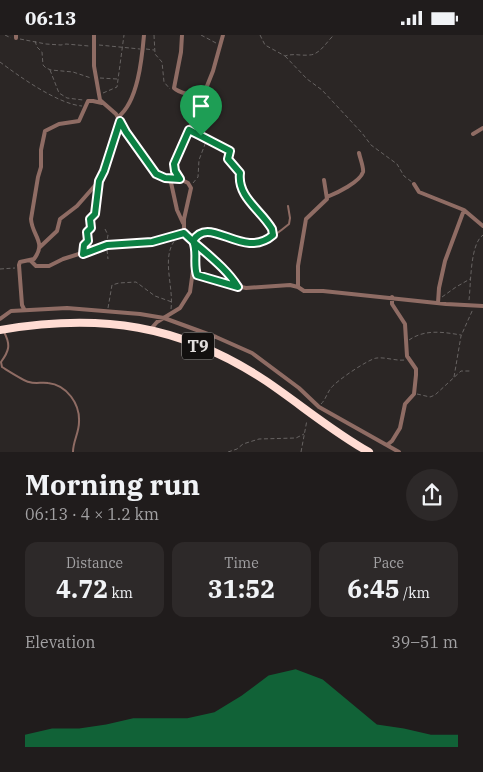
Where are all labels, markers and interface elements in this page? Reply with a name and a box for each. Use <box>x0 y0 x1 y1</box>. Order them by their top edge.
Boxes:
text: 06:13 <box>25 6 76 30</box>
pin <box>180 85 222 136</box>
icon: arrive <box>187 92 215 120</box>
road number: T9 <box>182 333 214 359</box>
text: Morning run <box>25 466 200 503</box>
button: share <box>406 469 458 521</box>
text: 06:13 · 4 × 1.2 km <box>25 504 159 524</box>
text: Distance <box>66 554 123 572</box>
text: Time <box>224 554 259 572</box>
text: Pace <box>373 554 404 572</box>
text: 4.72 <box>56 572 108 605</box>
text: 31:52 <box>208 572 275 605</box>
text: 6:45 <box>347 572 400 605</box>
text: km <box>108 584 133 602</box>
text: /km <box>400 584 430 602</box>
text: Elevation <box>25 632 95 652</box>
text: 39–51 m <box>391 632 458 652</box>

